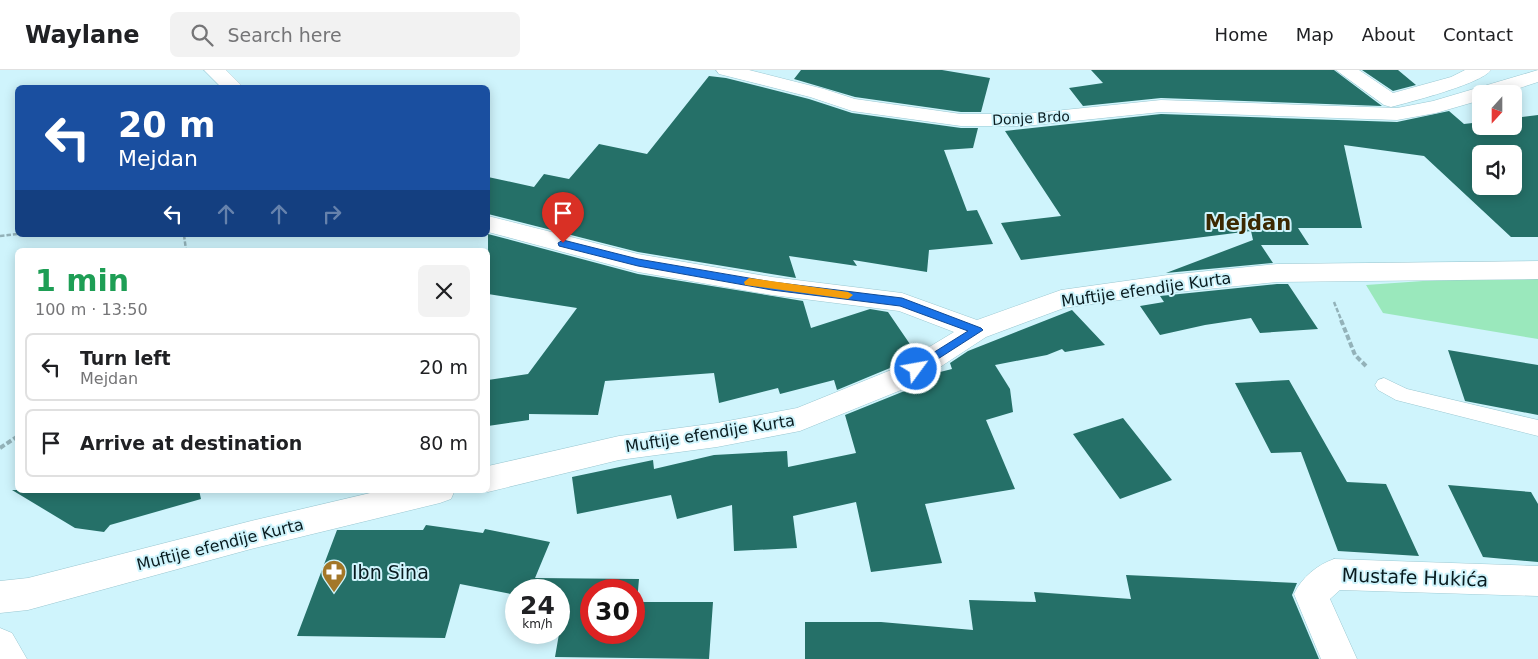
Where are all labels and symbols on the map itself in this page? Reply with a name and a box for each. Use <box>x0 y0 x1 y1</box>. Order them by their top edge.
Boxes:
north arrow <box>1472 85 1522 135</box>
street label: Donje Brdo <box>992 108 1070 128</box>
pin <box>542 192 584 243</box>
district label: Mejdan <box>1205 211 1291 235</box>
street label: Muftije efendije Kurta <box>1060 268 1232 311</box>
position arrow <box>889 342 941 394</box>
street label: Muftije efendije Kurta <box>624 411 796 456</box>
street label: Muftije efendije Kurta <box>135 515 306 574</box>
pharmacy icon: Ibn Sina <box>321 559 347 593</box>
place label: Ibn Sina <box>352 561 429 583</box>
street label: Mustafe Hukića <box>1341 563 1489 591</box>
speed limit sign: 30 <box>580 579 645 644</box>

